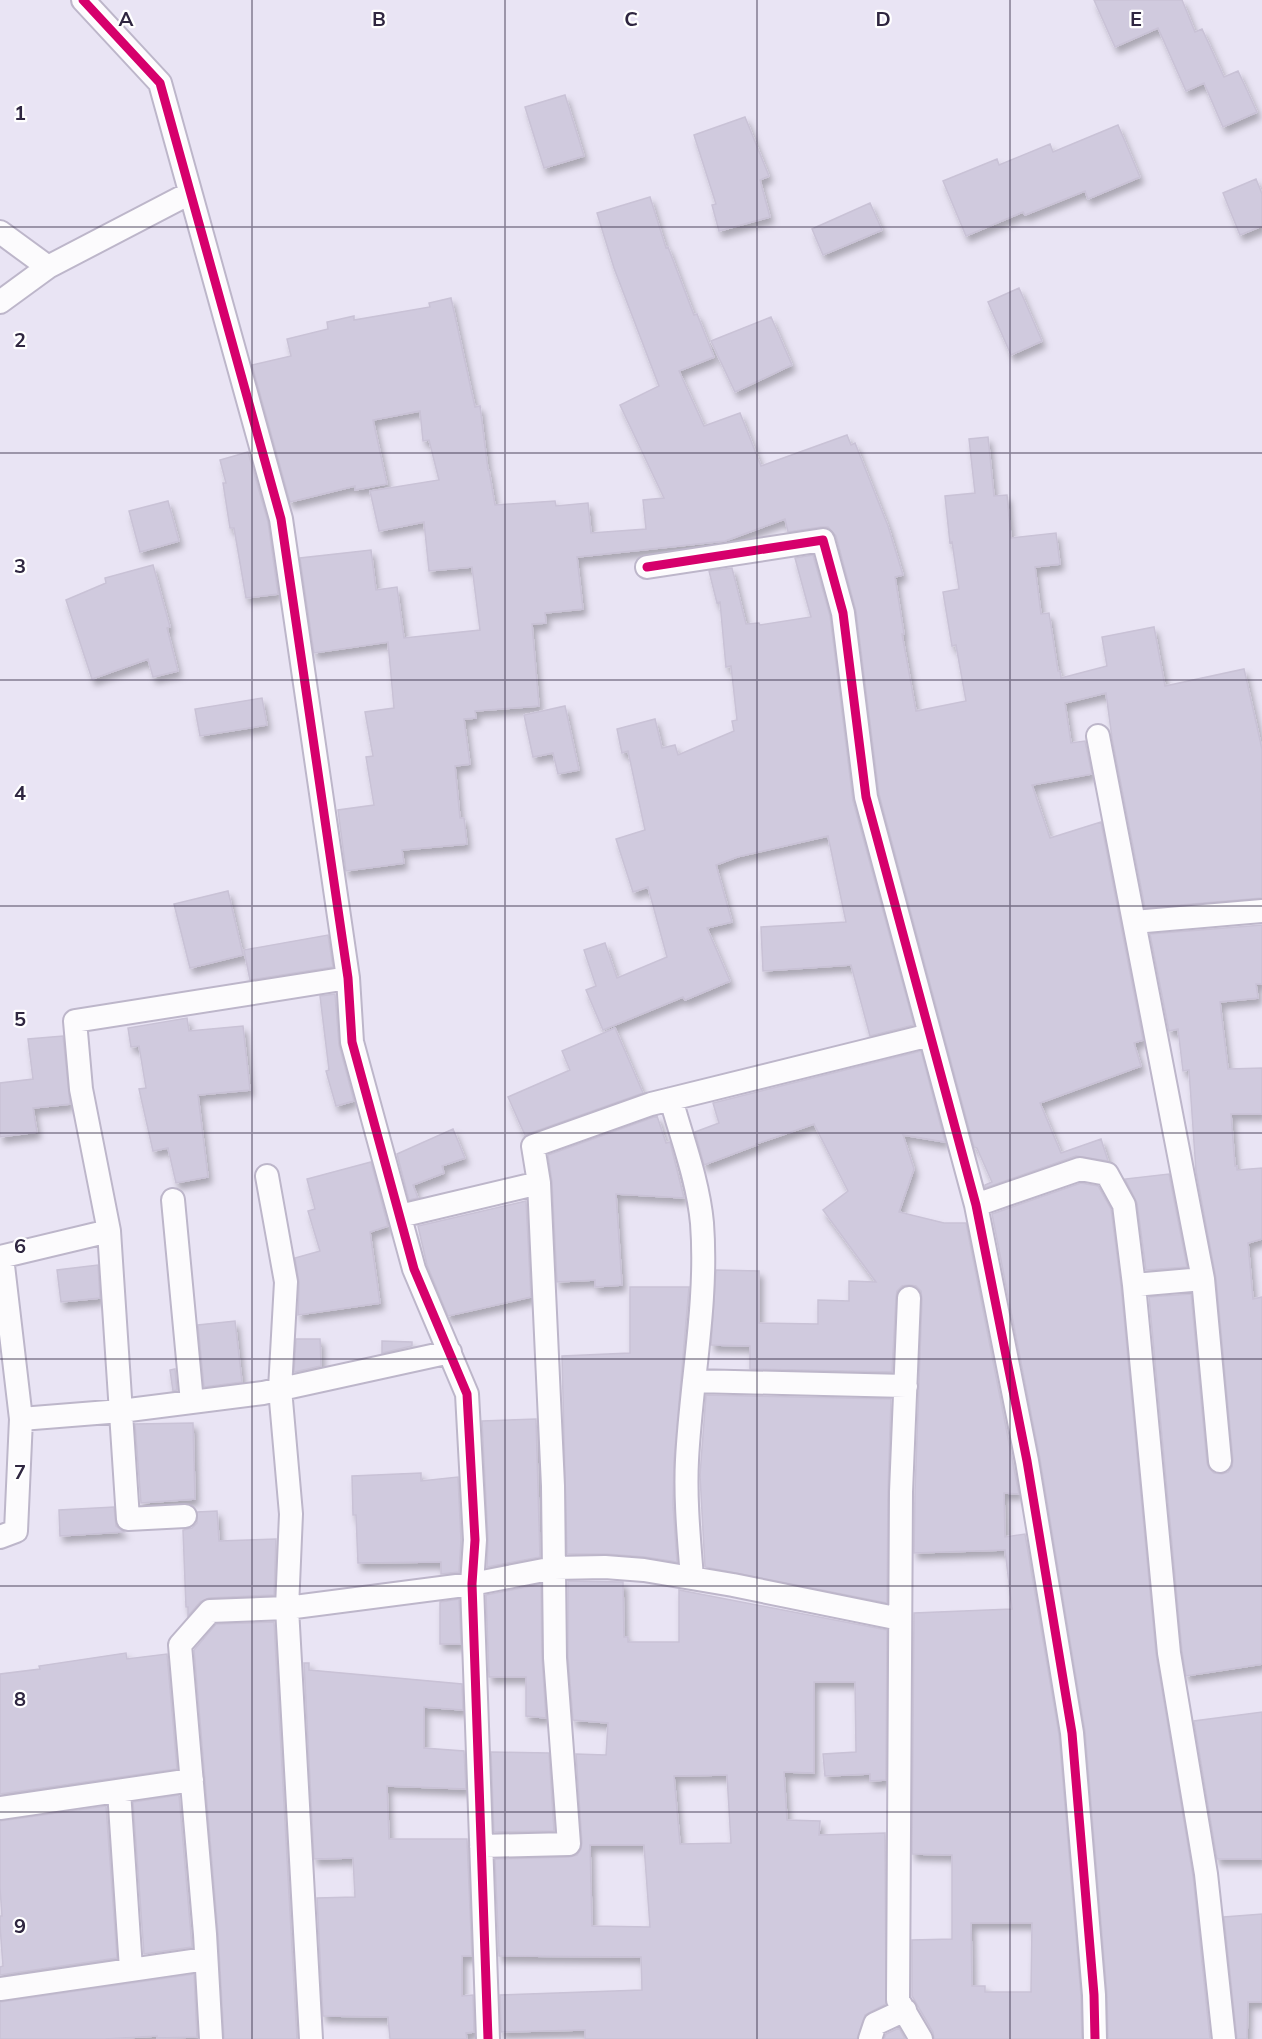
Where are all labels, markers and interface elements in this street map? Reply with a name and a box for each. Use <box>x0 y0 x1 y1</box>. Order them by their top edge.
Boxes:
text: A <box>119 6 134 31</box>
text: B <box>372 6 386 31</box>
text: C <box>624 6 638 31</box>
text: D <box>875 6 891 31</box>
text: E <box>1130 6 1142 31</box>
text: 1 <box>14 100 26 125</box>
text: 2 <box>14 327 26 352</box>
text: 3 <box>14 553 26 578</box>
text: 4 <box>14 780 26 805</box>
text: 5 <box>14 1006 26 1031</box>
text: 6 <box>14 1233 26 1258</box>
text: 7 <box>14 1459 26 1484</box>
text: 8 <box>14 1686 26 1711</box>
text: 9 <box>14 1913 26 1938</box>

